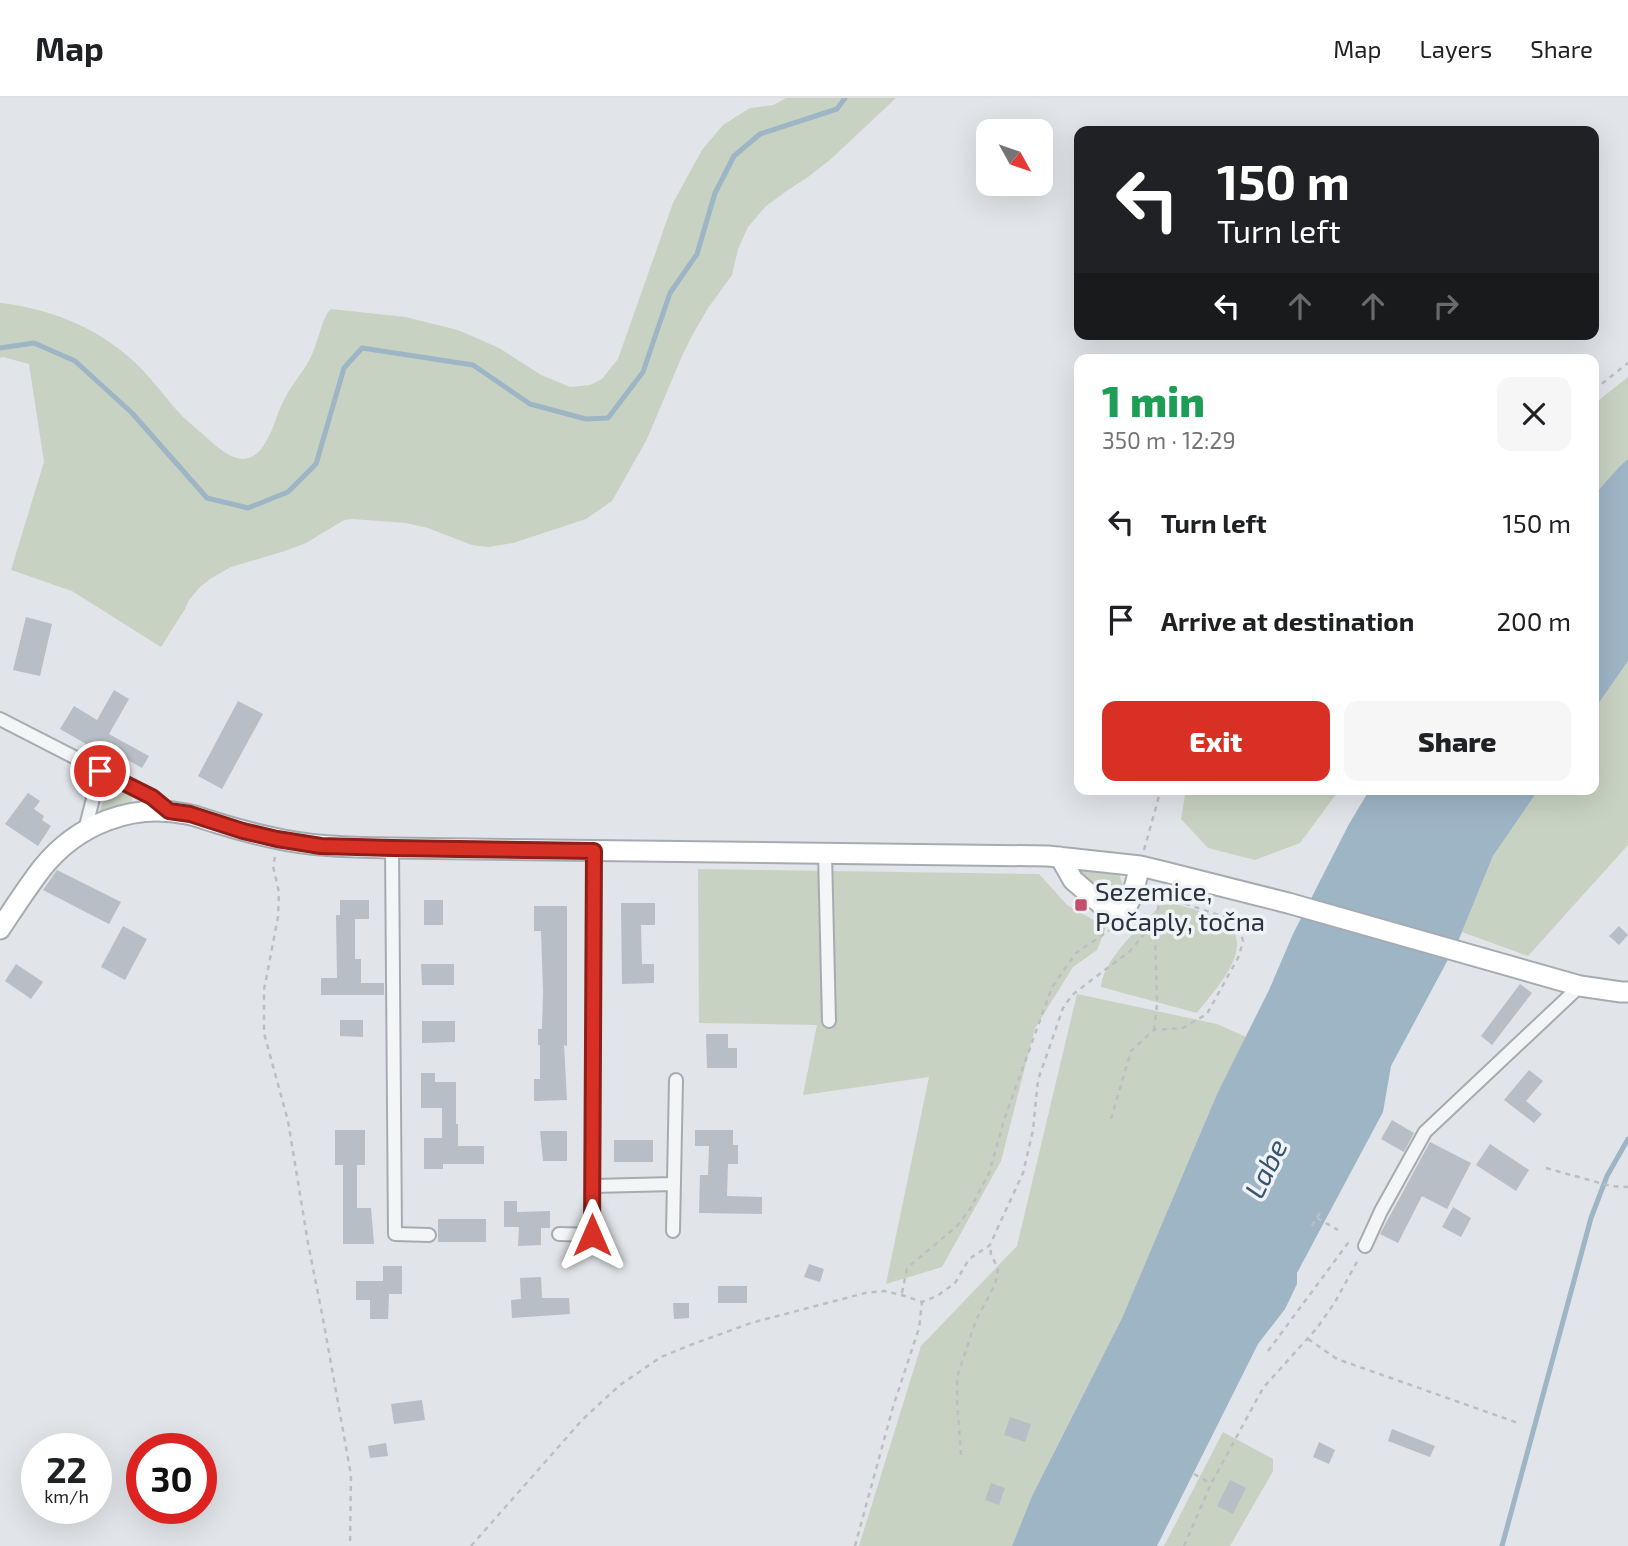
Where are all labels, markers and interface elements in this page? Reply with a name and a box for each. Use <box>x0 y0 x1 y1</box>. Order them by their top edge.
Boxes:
text: Map <box>35 28 104 68</box>
text: Map <box>1333 34 1381 63</box>
text: Layers <box>1419 34 1492 63</box>
text: Share <box>1530 34 1593 63</box>
north arrow <box>976 119 1054 196</box>
map controls <box>976 119 1053 196</box>
text: 150 m <box>1217 151 1350 210</box>
icon: left <box>1102 154 1193 245</box>
text: Turn left <box>1217 211 1341 249</box>
icon: left <box>1208 287 1246 325</box>
icon: ahead <box>1281 287 1319 325</box>
icon: ahead <box>1354 287 1392 325</box>
icon: right <box>1427 287 1465 325</box>
text: 1 min <box>1102 375 1205 425</box>
button: close <box>1497 377 1571 451</box>
text: 350 m · 12:29 <box>1102 426 1236 454</box>
icon: left <box>1102 503 1140 541</box>
text: Turn left <box>1161 507 1267 538</box>
text: 150 m <box>1502 507 1571 538</box>
icon: arrive <box>1102 601 1140 639</box>
text: Arrive at destination <box>1161 605 1414 636</box>
text: 200 m <box>1496 605 1571 636</box>
button: Exit <box>1102 701 1330 781</box>
button: Share <box>1344 701 1571 781</box>
pin <box>70 741 130 801</box>
icon: arrive <box>81 752 119 790</box>
place label: Sezemice, Počaply, točna <box>1095 875 1265 936</box>
marker: Sezemice, Počaply, točna <box>1073 897 1089 913</box>
water label: Labe <box>1236 1133 1294 1203</box>
position arrow <box>555 1198 629 1272</box>
speed limit sign: 30 <box>126 1433 217 1524</box>
text: 22 <box>46 1448 87 1490</box>
text: km/h <box>44 1485 89 1507</box>

